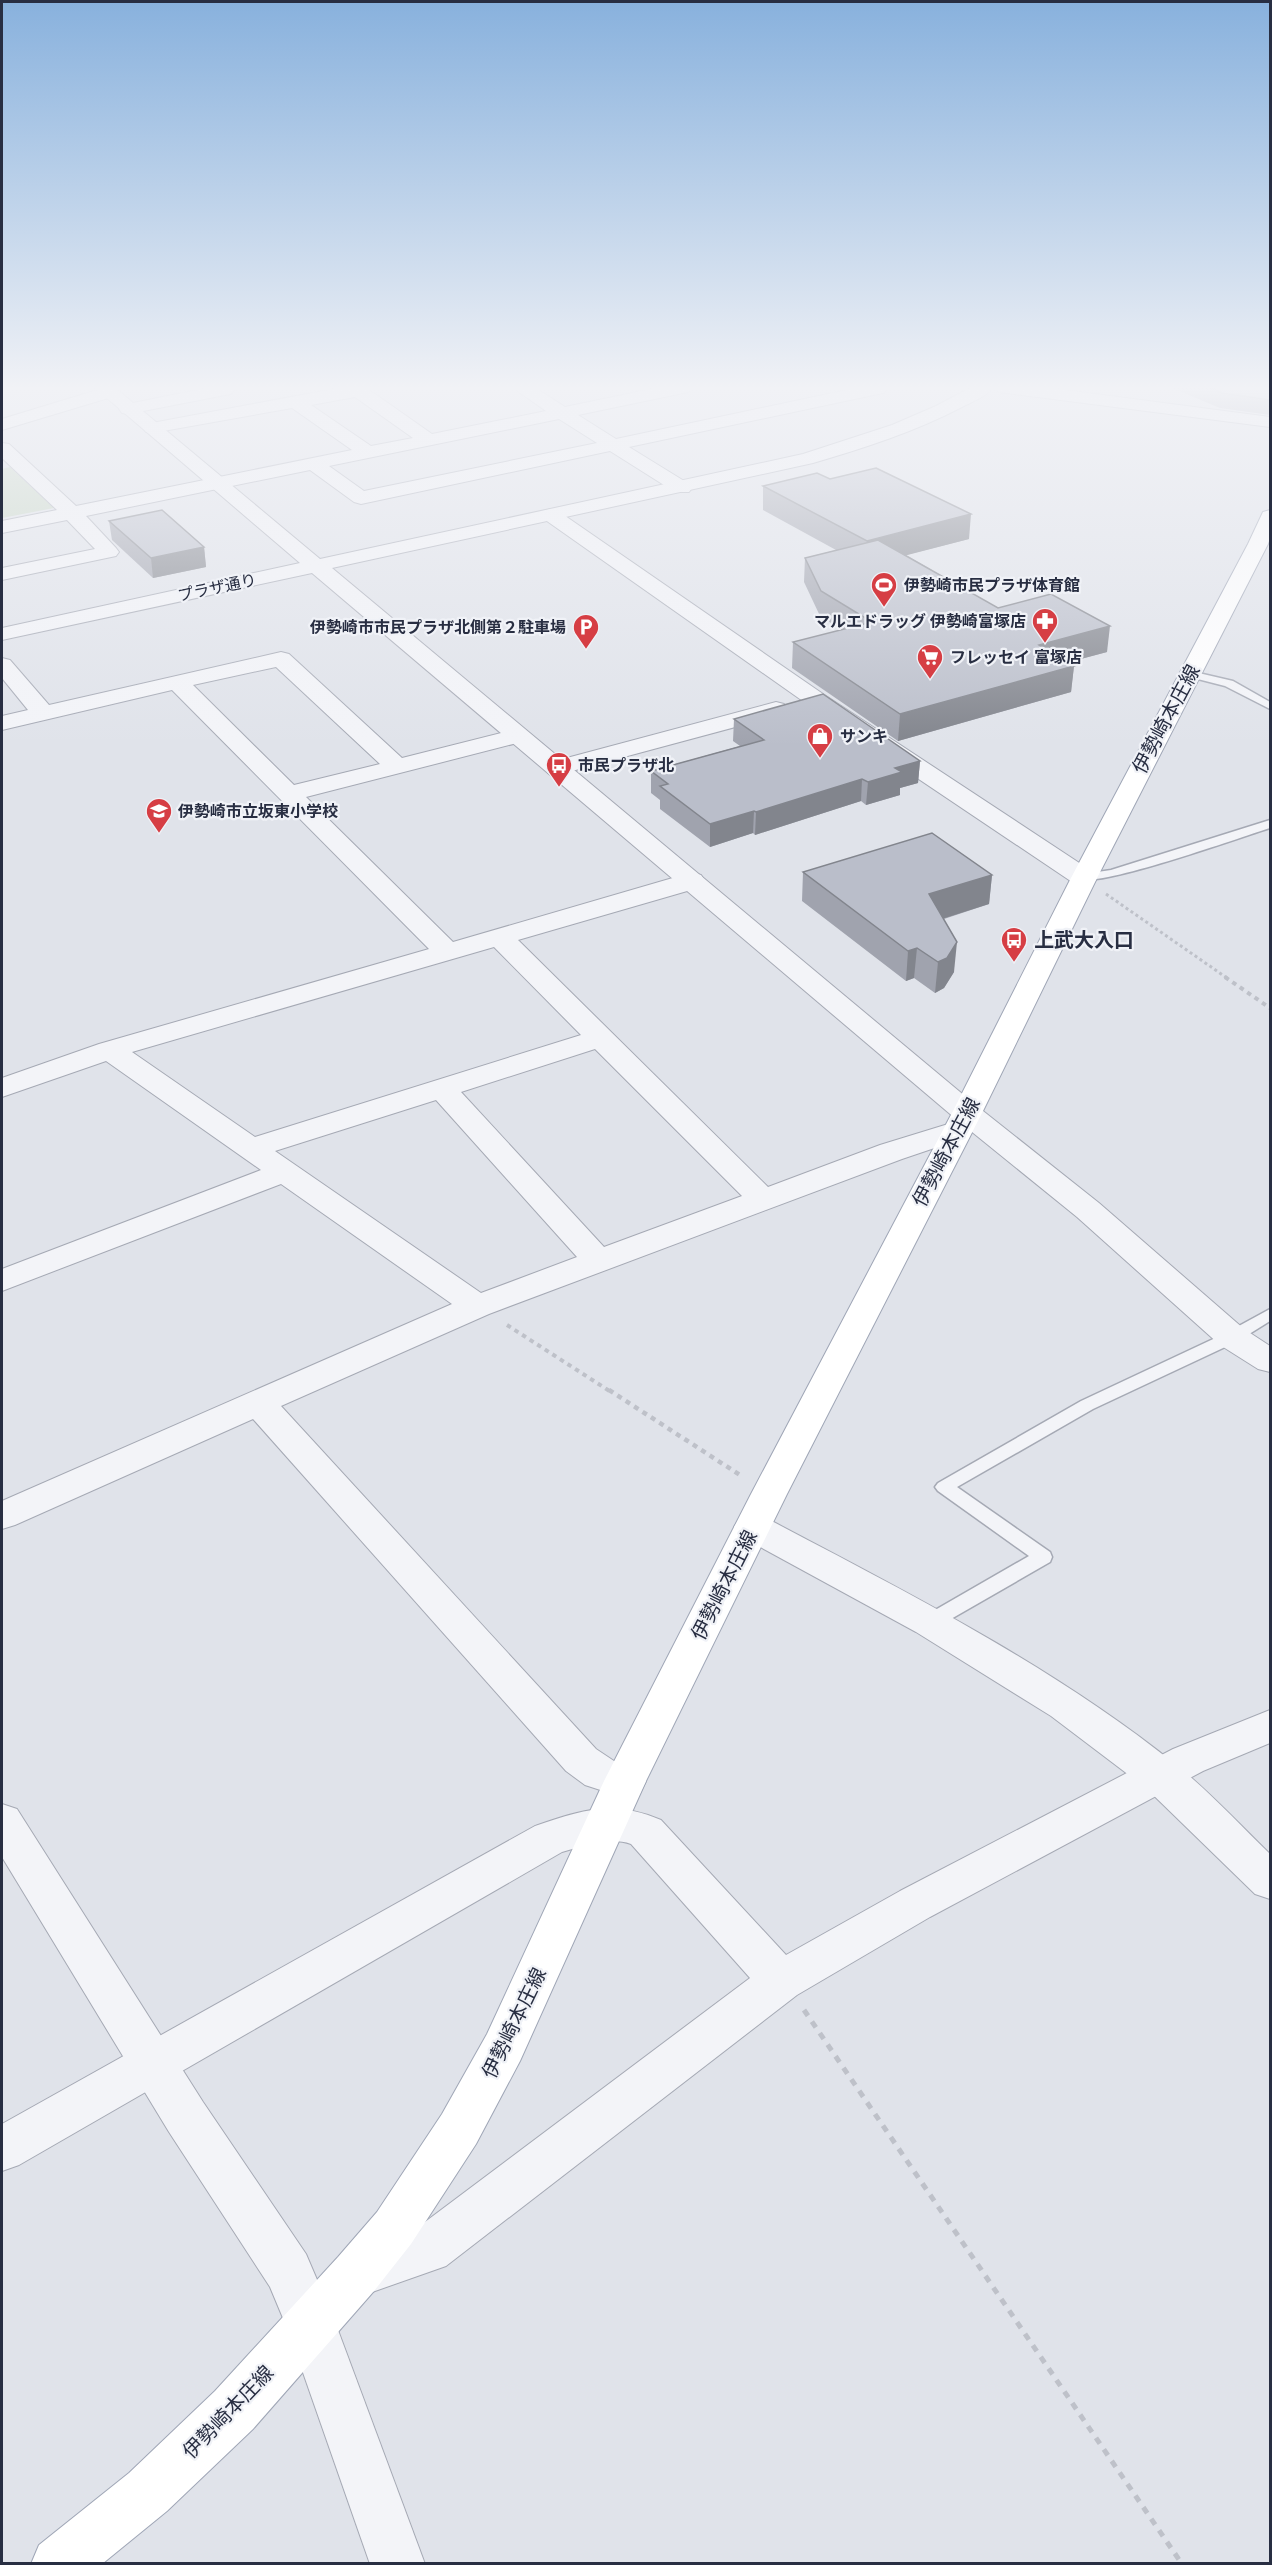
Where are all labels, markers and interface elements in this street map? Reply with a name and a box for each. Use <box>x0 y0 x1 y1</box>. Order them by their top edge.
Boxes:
street label: プラザ通り <box>176 569 258 605</box>
sports icon: 伊勢崎市民プラザ体育館 <box>869 570 899 608</box>
place label: 伊勢崎市民プラザ体育館 <box>903 575 1080 595</box>
pharmacy icon: マルエドラッグ 伊勢崎富塚店 <box>1030 606 1060 644</box>
place label: マルエドラッグ 伊勢崎富塚店 <box>814 611 1026 631</box>
parking icon: 伊勢崎市市民プラザ北側第２駐車場 <box>571 612 601 650</box>
place label: 伊勢崎市市民プラザ北側第２駐車場 <box>309 617 566 637</box>
supermarket icon: フレッセイ 富塚店 <box>915 642 945 680</box>
place label: フレッセイ 富塚店 <box>950 647 1082 667</box>
street label: 伊勢崎本庄線 <box>1126 660 1206 778</box>
shop icon: サンキ <box>805 721 835 759</box>
place label: サンキ <box>840 726 888 746</box>
bus stop icon: 市民プラザ北 <box>544 750 574 788</box>
place label: 市民プラザ北 <box>578 755 674 775</box>
school or university icon: 伊勢崎市立坂東小学校 <box>144 796 174 834</box>
place label: 伊勢崎市立坂東小学校 <box>177 801 338 821</box>
bus stop icon: 上武大入口 <box>999 925 1029 963</box>
place label: 上武大入口 <box>1034 927 1134 953</box>
street label: 伊勢崎本庄線 <box>906 1093 986 1211</box>
street label: 伊勢崎本庄線 <box>685 1526 763 1644</box>
street label: 伊勢崎本庄線 <box>476 1963 552 2083</box>
street label: 伊勢崎本庄線 <box>177 2360 279 2464</box>

